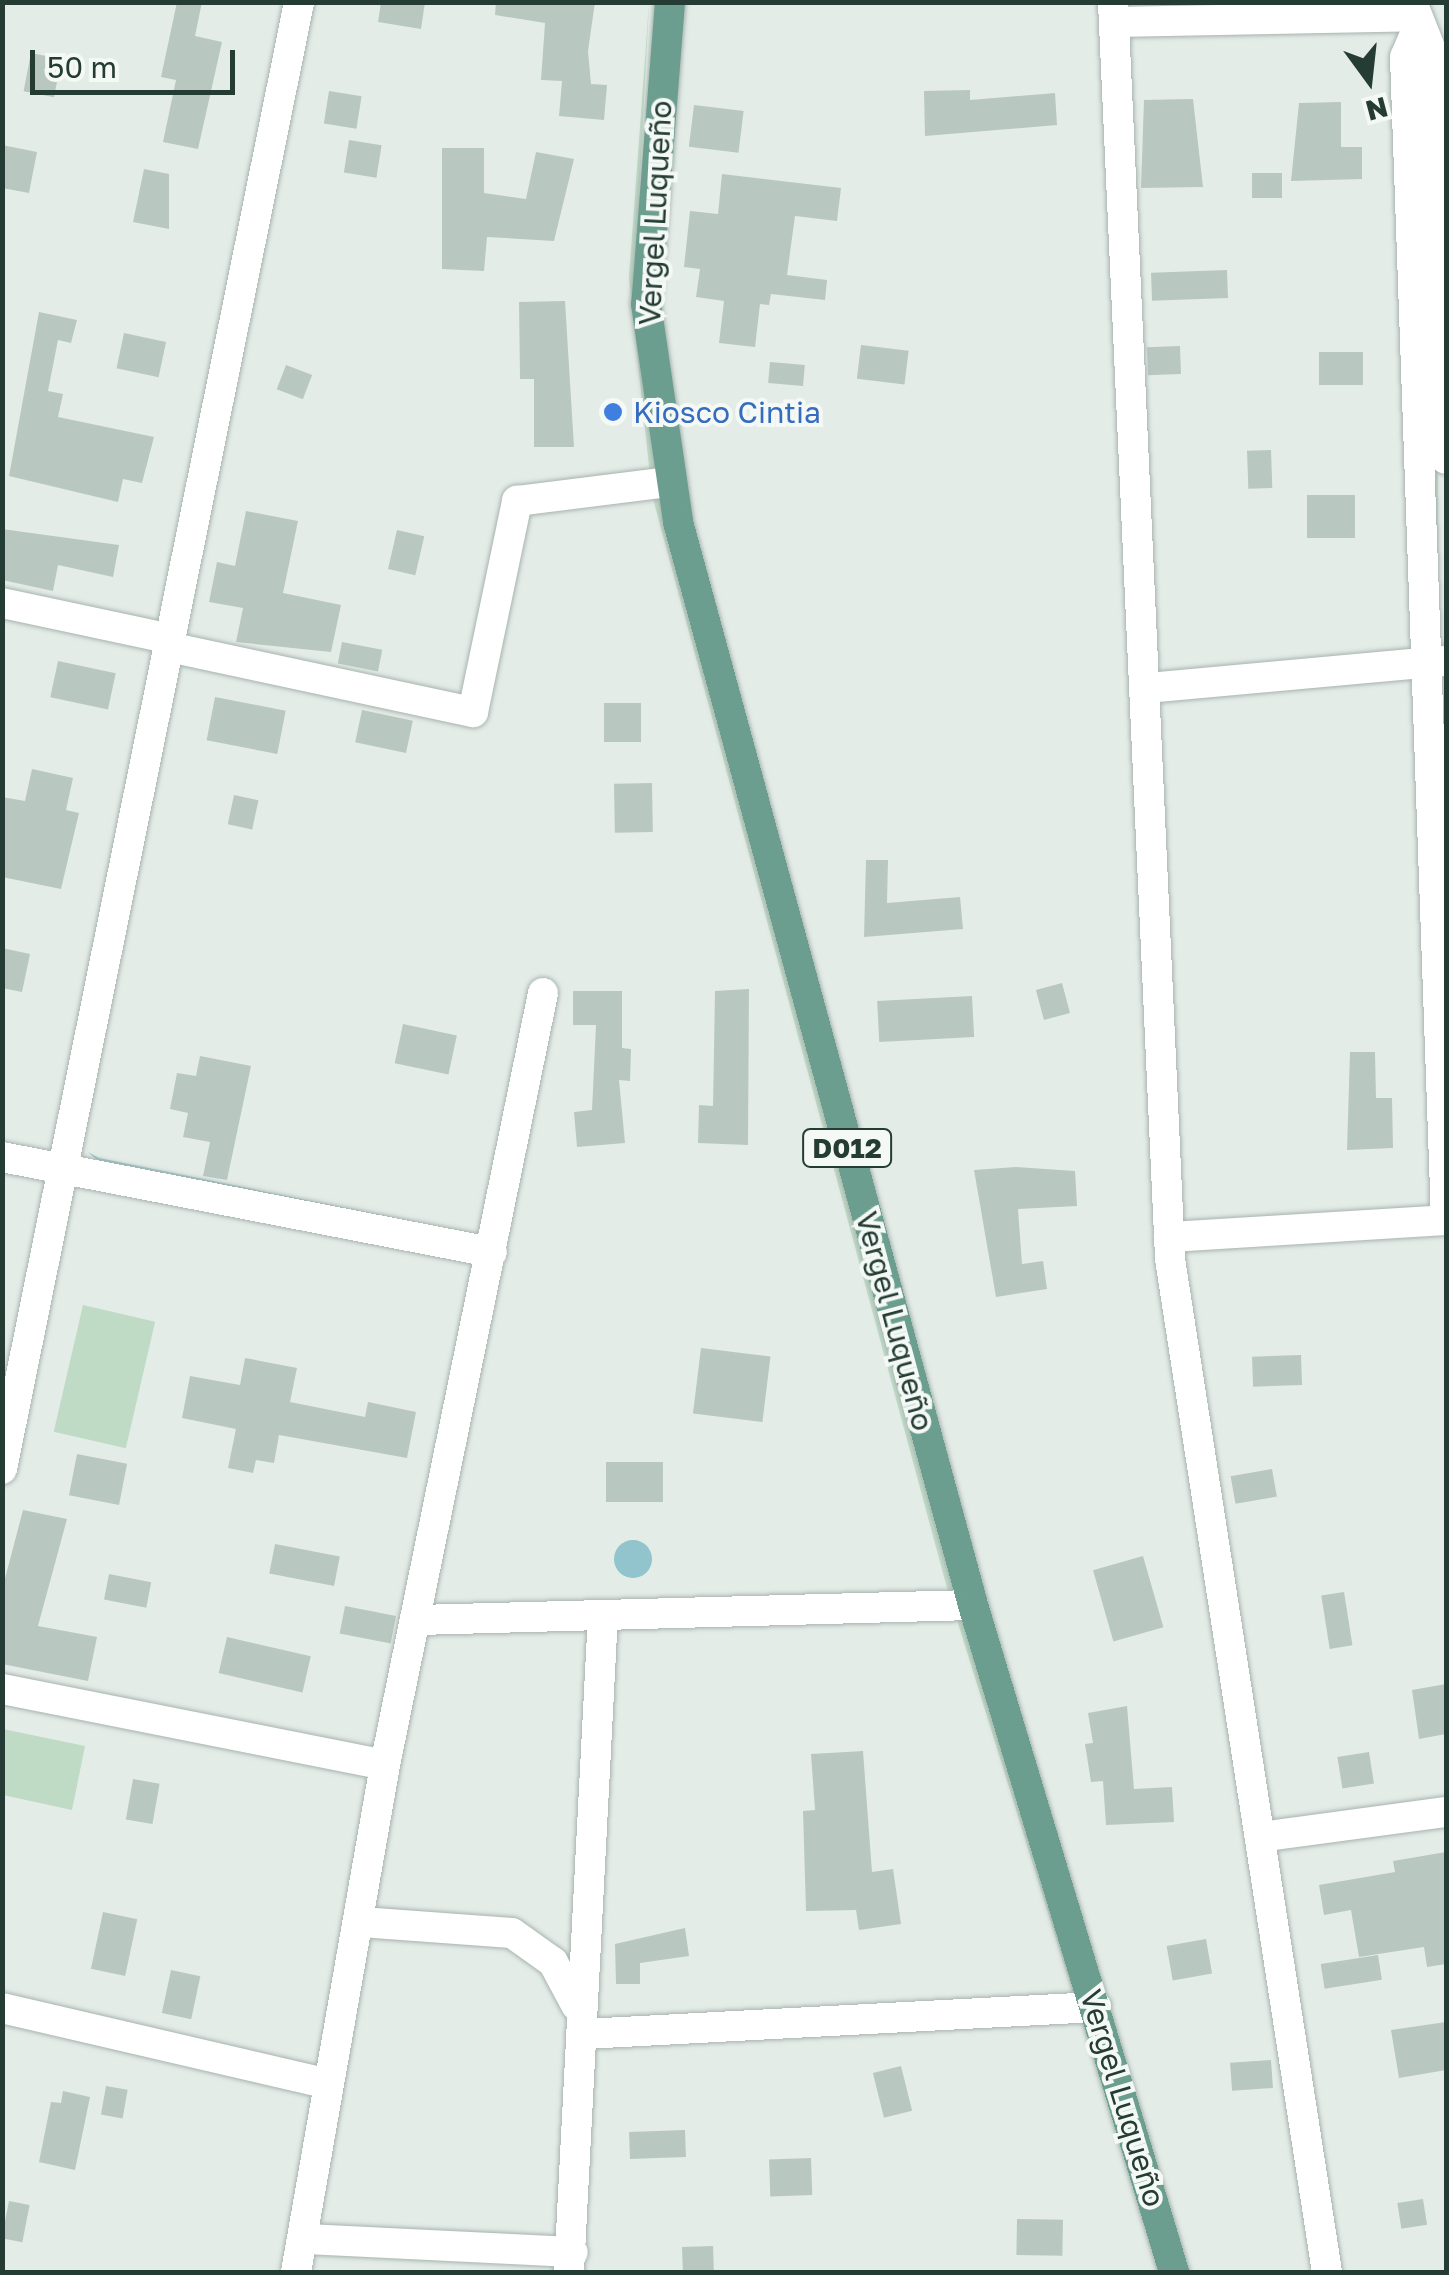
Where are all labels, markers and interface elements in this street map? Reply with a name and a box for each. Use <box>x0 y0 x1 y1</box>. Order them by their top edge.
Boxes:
scale bar <box>35 30 240 92</box>
north arrow <box>1319 30 1419 130</box>
text: 50 m <box>47 49 117 85</box>
text: N <box>1362 91 1391 128</box>
street label: Vergel Luqueño <box>631 100 679 326</box>
place label: Kiosco Cintia <box>633 394 821 430</box>
marker: Kiosco Cintia <box>602 401 624 423</box>
road number: D012 <box>802 1125 892 1171</box>
street label: Vergel Luqueño <box>848 1208 942 1434</box>
street label: Vergel Luqueño <box>1073 1985 1173 2211</box>

